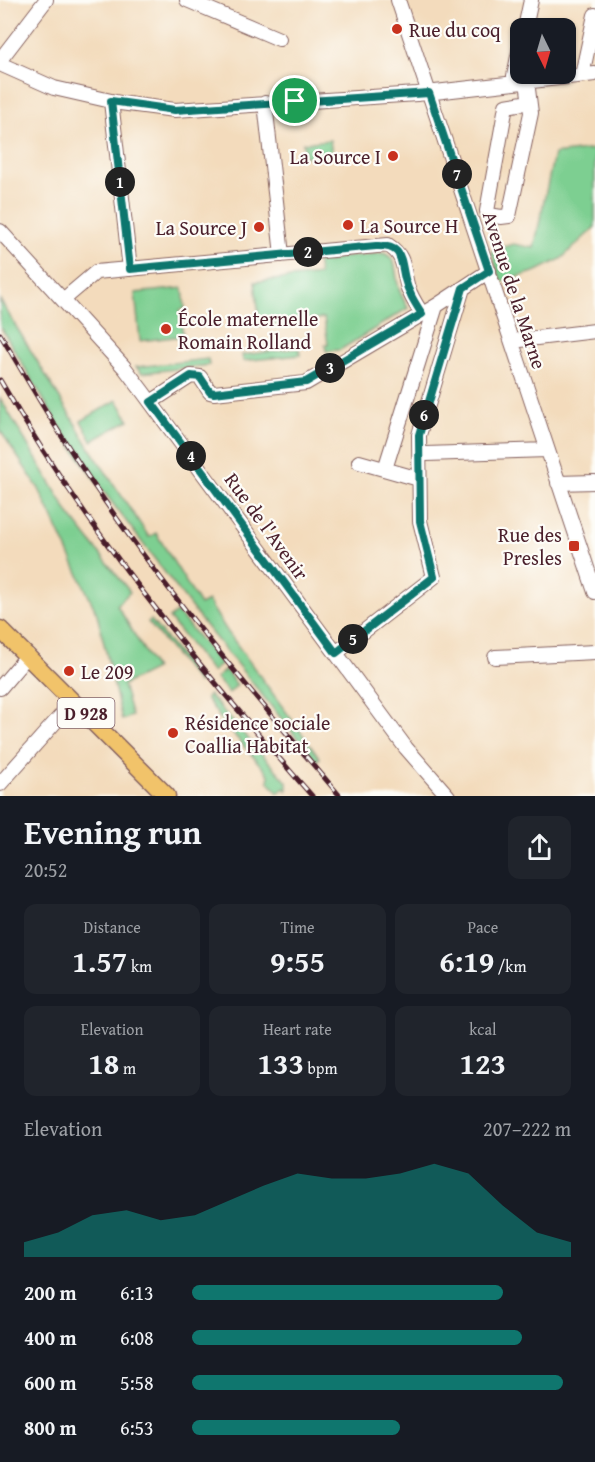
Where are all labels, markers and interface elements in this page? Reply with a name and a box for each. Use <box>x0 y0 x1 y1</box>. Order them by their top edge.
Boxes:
place label: Rue du coq <box>409 15 501 44</box>
north arrow <box>510 18 576 84</box>
map controls <box>510 18 576 84</box>
marker: Rue du coq <box>390 22 404 36</box>
pin <box>269 75 320 126</box>
icon: arrive <box>278 84 311 117</box>
place label: La Source I <box>290 142 381 171</box>
marker: La Source I <box>386 149 400 163</box>
pin: 7 <box>442 159 472 189</box>
text: 7 <box>453 162 461 186</box>
pin: 1 <box>105 167 135 197</box>
text: 1 <box>116 170 124 194</box>
street label: Avenue de la Marne <box>476 207 554 373</box>
place label: La Source H <box>360 211 458 240</box>
place label: La Source J <box>156 213 247 242</box>
marker: La Source H <box>341 218 355 232</box>
marker: La Source J <box>252 220 266 234</box>
pin: 2 <box>293 237 323 267</box>
text: 2 <box>304 240 312 264</box>
place label: École maternelle Romain Rolland <box>178 304 318 356</box>
marker: École maternelle Romain Rolland <box>159 322 173 336</box>
pin: 3 <box>315 353 345 383</box>
text: 3 <box>326 356 334 380</box>
pin: 6 <box>409 400 439 430</box>
text: 6 <box>420 403 428 427</box>
pin: 4 <box>176 441 206 471</box>
text: 4 <box>187 444 195 468</box>
street label: Rue de l'Avenir <box>218 466 316 586</box>
place label: Rue des Presles <box>498 520 562 572</box>
marker: Rue des Presles <box>567 539 581 553</box>
pin: 5 <box>338 624 368 654</box>
text: 5 <box>349 627 357 651</box>
place label: Le 209 <box>81 657 133 686</box>
marker: Le 209 <box>62 664 76 678</box>
road number: D 928 <box>58 698 115 728</box>
place label: Résidence sociale Coallia Habitat <box>185 708 330 760</box>
marker: Résidence sociale Coallia Habitat <box>166 726 180 740</box>
text: Evening run <box>24 808 201 856</box>
button: share <box>508 816 571 879</box>
text: 20:52 <box>24 855 67 884</box>
text: Distance <box>83 915 141 939</box>
text: Time <box>280 915 315 939</box>
text: Pace <box>467 915 498 939</box>
text: 1.57 <box>72 939 127 983</box>
text: 9:55 <box>270 939 325 983</box>
text: 6:19 <box>439 939 494 983</box>
text: km <box>127 954 152 978</box>
text: /km <box>494 954 527 978</box>
text: Elevation <box>81 1017 143 1041</box>
text: Heart rate <box>263 1017 332 1041</box>
text: kcal <box>469 1017 496 1041</box>
text: 18 <box>88 1041 119 1085</box>
text: 133 <box>257 1041 304 1085</box>
text: 123 <box>460 1041 506 1085</box>
text: m <box>119 1056 136 1080</box>
text: bpm <box>304 1056 338 1080</box>
text: Elevation <box>24 1114 102 1143</box>
text: 207–222 m <box>483 1114 571 1143</box>
text: 200 m <box>24 1278 77 1307</box>
text: 6:13 <box>120 1278 154 1307</box>
text: 400 m <box>24 1323 77 1352</box>
text: 6:08 <box>120 1323 154 1352</box>
text: 600 m <box>24 1368 77 1397</box>
text: 5:58 <box>120 1368 154 1397</box>
text: 800 m <box>24 1413 77 1442</box>
text: 6:53 <box>120 1413 154 1442</box>

